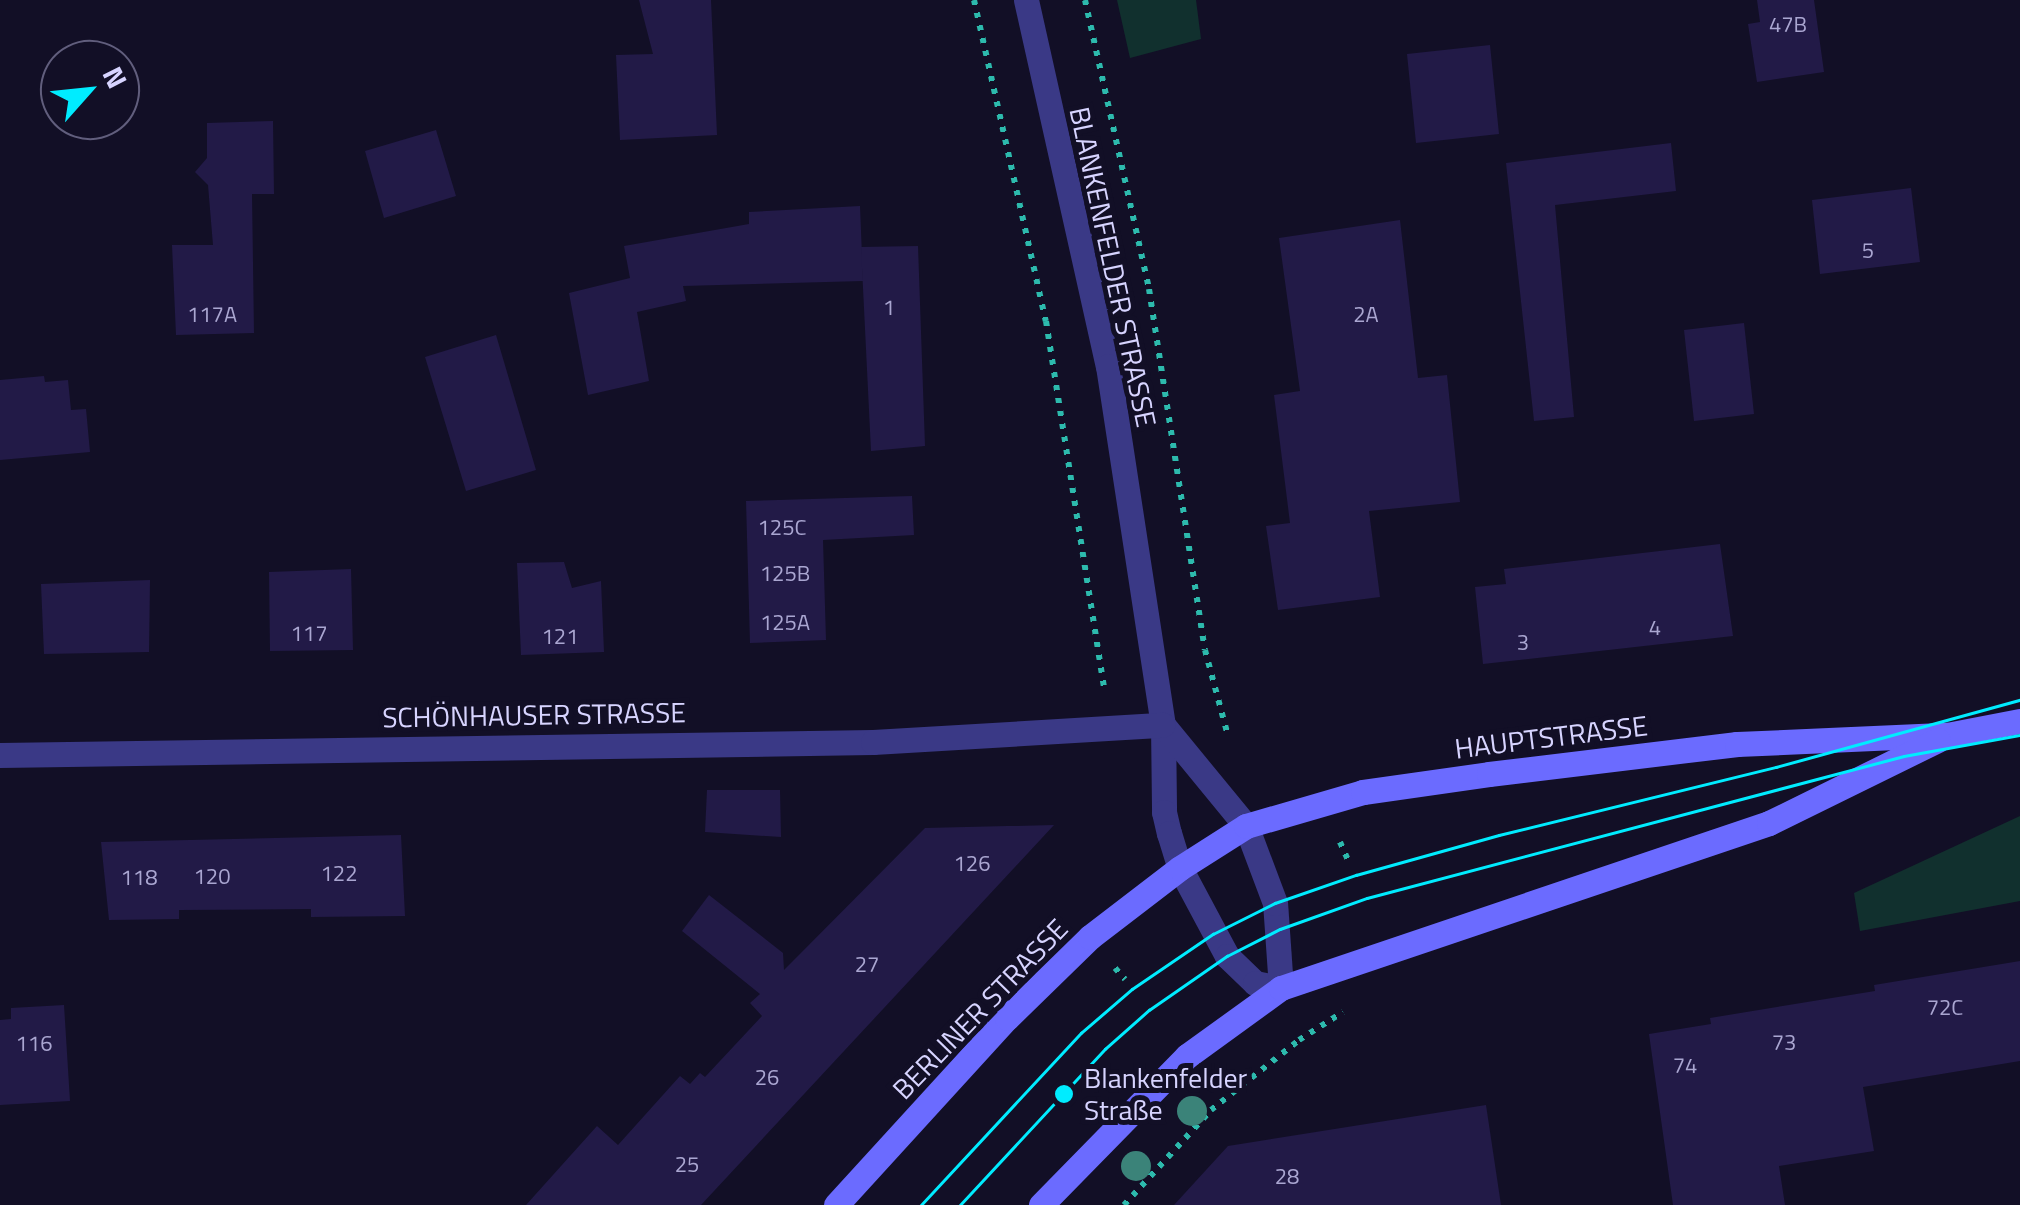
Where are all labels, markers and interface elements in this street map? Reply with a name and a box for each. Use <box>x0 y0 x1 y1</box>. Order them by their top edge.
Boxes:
house number: 47B <box>1769 12 1807 38</box>
north arrow <box>40 40 140 140</box>
text: N <box>92 59 139 95</box>
street label: BLANKENFELDER STRASSE <box>1063 104 1163 430</box>
house number: 5 <box>1862 238 1874 264</box>
house number: 1 <box>883 295 895 321</box>
house number: 117A <box>187 302 237 328</box>
house number: 2A <box>1353 302 1379 328</box>
house number: 125C <box>758 515 806 541</box>
house number: 125B <box>760 561 810 587</box>
house number: 125A <box>760 610 810 636</box>
house number: 4 <box>1649 615 1661 641</box>
house number: 117 <box>291 621 327 647</box>
house number: 121 <box>542 624 578 650</box>
house number: 3 <box>1517 630 1529 656</box>
street label: SCHÖNHAUSER STRASSE <box>382 696 686 734</box>
street label: HAUPTSTRASSE <box>1453 709 1649 765</box>
house number: 126 <box>954 851 990 877</box>
house number: 122 <box>321 861 357 887</box>
house number: 120 <box>194 864 230 890</box>
house number: 118 <box>121 865 157 891</box>
street label: BERLINER STRASSE <box>885 912 1075 1106</box>
house number: 27 <box>855 952 879 978</box>
house number: 72C <box>1927 995 1963 1021</box>
house number: 73 <box>1772 1030 1796 1056</box>
house number: 116 <box>16 1031 52 1057</box>
house number: 74 <box>1673 1053 1697 1079</box>
place label: Blankenfelder Straße <box>1084 1061 1247 1127</box>
house number: 26 <box>755 1065 779 1091</box>
marker: Blankenfelder Straße <box>1053 1083 1075 1105</box>
house number: 25 <box>675 1152 699 1178</box>
house number: 28 <box>1275 1164 1299 1190</box>

